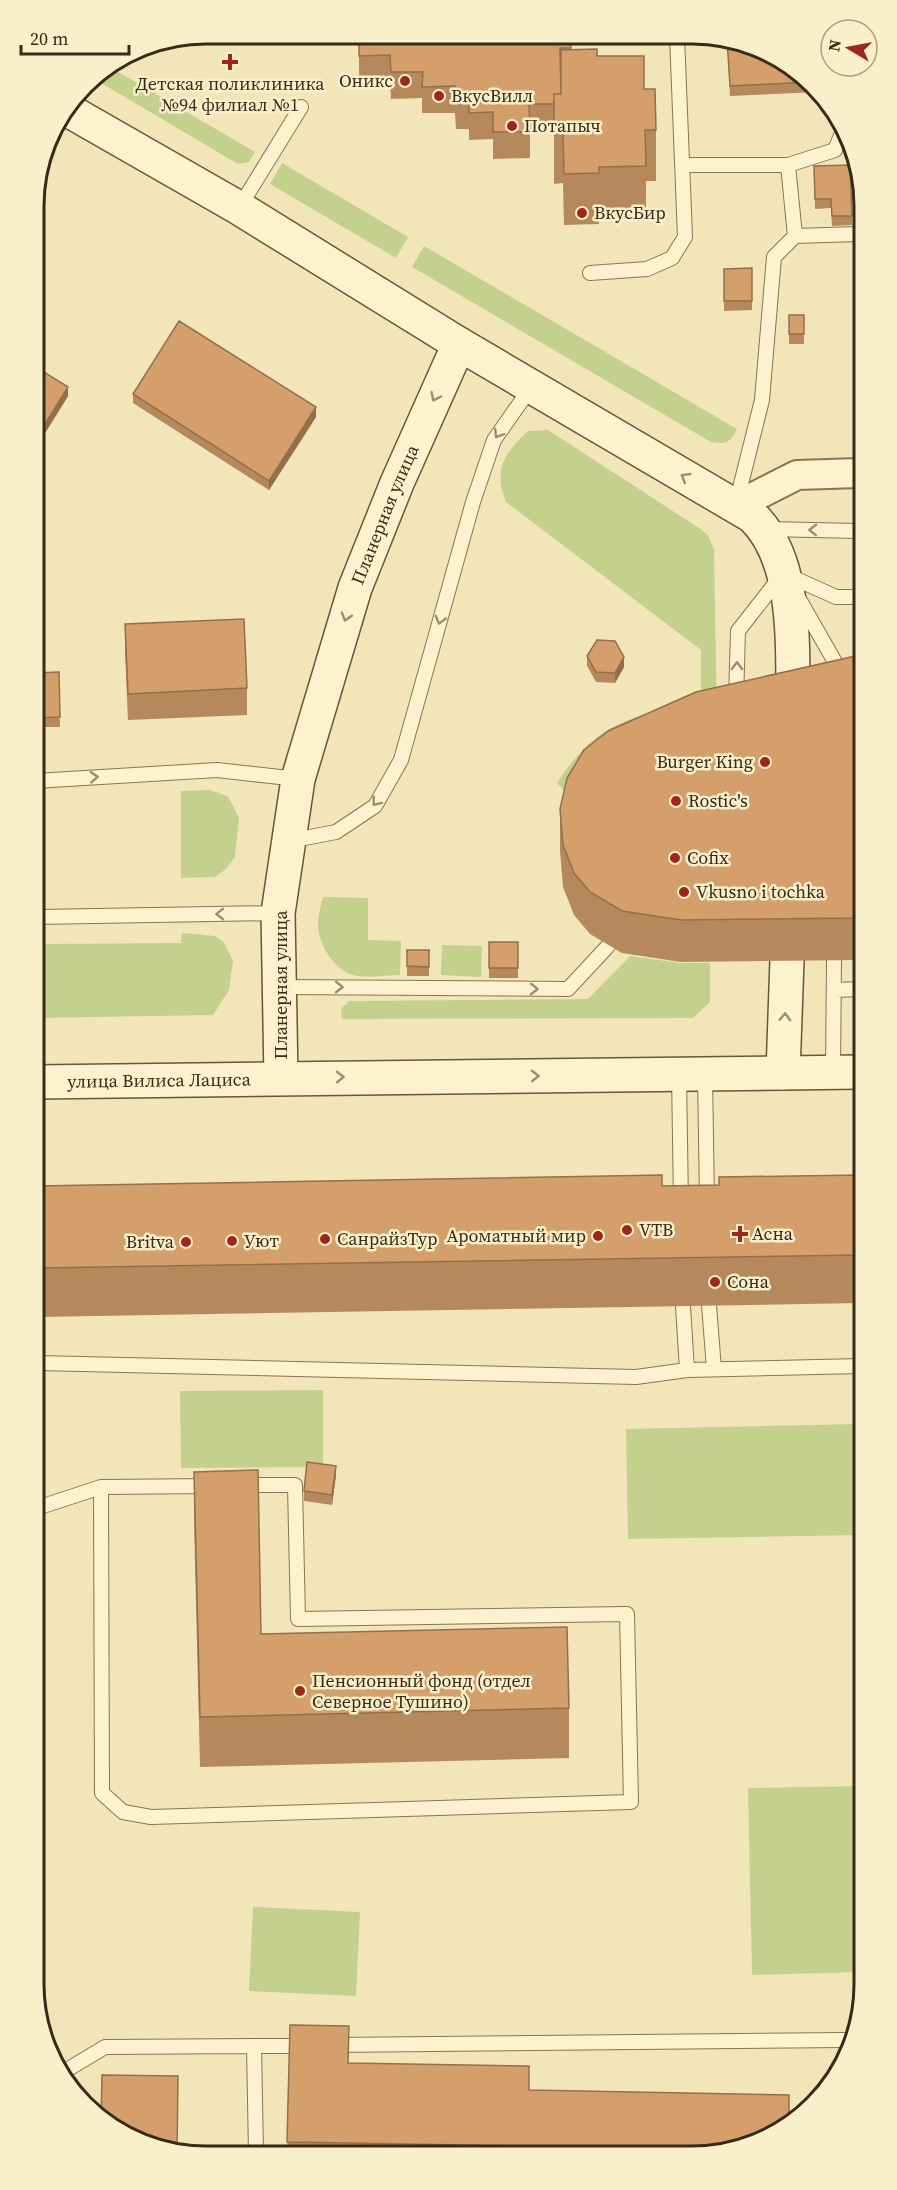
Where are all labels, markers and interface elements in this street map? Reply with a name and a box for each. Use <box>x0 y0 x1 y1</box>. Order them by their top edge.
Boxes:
scale bar <box>21 18 129 56</box>
north arrow <box>819 18 879 78</box>
text: 20 m <box>30 26 68 51</box>
text: N <box>822 37 846 53</box>
marker: Детская поликлиника №94 филиал №1 <box>221 53 239 71</box>
place label: Оникс <box>339 68 393 93</box>
place label: Детская поликлиника №94 филиал №1 <box>136 71 325 117</box>
marker: Оникс <box>398 74 412 88</box>
place label: ВкусВилл <box>451 83 533 108</box>
marker: ВкусВилл <box>432 89 446 103</box>
place label: Потапыч <box>524 113 601 138</box>
marker: Потапыч <box>505 119 519 133</box>
place label: ВкусБир <box>594 200 666 225</box>
marker: ВкусБир <box>575 206 589 220</box>
one-way arrow <box>430 390 442 401</box>
one-way arrow <box>494 428 506 438</box>
street label: Планерная улица <box>345 440 425 588</box>
one-way arrow <box>681 472 691 484</box>
one-way arrow <box>808 524 817 537</box>
one-way arrow <box>341 611 353 622</box>
one-way arrow <box>435 614 447 625</box>
one-way arrow <box>731 662 744 671</box>
place label: Burger King <box>656 749 753 774</box>
marker: Burger King <box>758 755 772 769</box>
one-way arrow <box>89 771 98 784</box>
place label: Rostic's <box>688 788 748 813</box>
marker: Rostic's <box>669 794 683 808</box>
one-way arrow <box>372 795 383 806</box>
place label: Cofix <box>687 845 729 870</box>
marker: Cofix <box>668 851 682 865</box>
place label: Vkusno i tochka <box>696 879 826 904</box>
marker: Vkusno i tochka <box>677 885 691 899</box>
one-way arrow <box>215 908 224 920</box>
street label: Планерная улица <box>268 910 293 1060</box>
one-way arrow <box>334 981 343 993</box>
one-way arrow <box>529 983 538 995</box>
one-way arrow <box>779 1012 791 1021</box>
street label: улица Вилиса Лациса <box>67 1066 252 1094</box>
one-way arrow <box>530 1070 539 1082</box>
one-way arrow <box>335 1071 344 1084</box>
place label: VTB <box>639 1217 673 1242</box>
place label: Асна <box>752 1221 794 1246</box>
place label: Ароматный мир <box>447 1223 586 1248</box>
marker: VTB <box>620 1223 634 1237</box>
place label: СанрайзТур <box>337 1226 437 1251</box>
marker: Асна <box>733 1227 747 1241</box>
place label: Уют <box>244 1228 279 1253</box>
place label: Britva <box>126 1229 175 1254</box>
marker: Ароматный мир <box>591 1229 605 1243</box>
marker: СанрайзТур <box>318 1232 332 1246</box>
marker: Уют <box>225 1234 239 1248</box>
marker: Britva <box>179 1235 193 1249</box>
place label: Сона <box>727 1269 770 1294</box>
marker: Сона <box>708 1275 722 1289</box>
place label: Пенсионный фонд (отдел Северное Тушино) <box>312 1668 531 1714</box>
marker: Пенсионный фонд (отдел Северное Тушино) <box>293 1684 307 1698</box>

